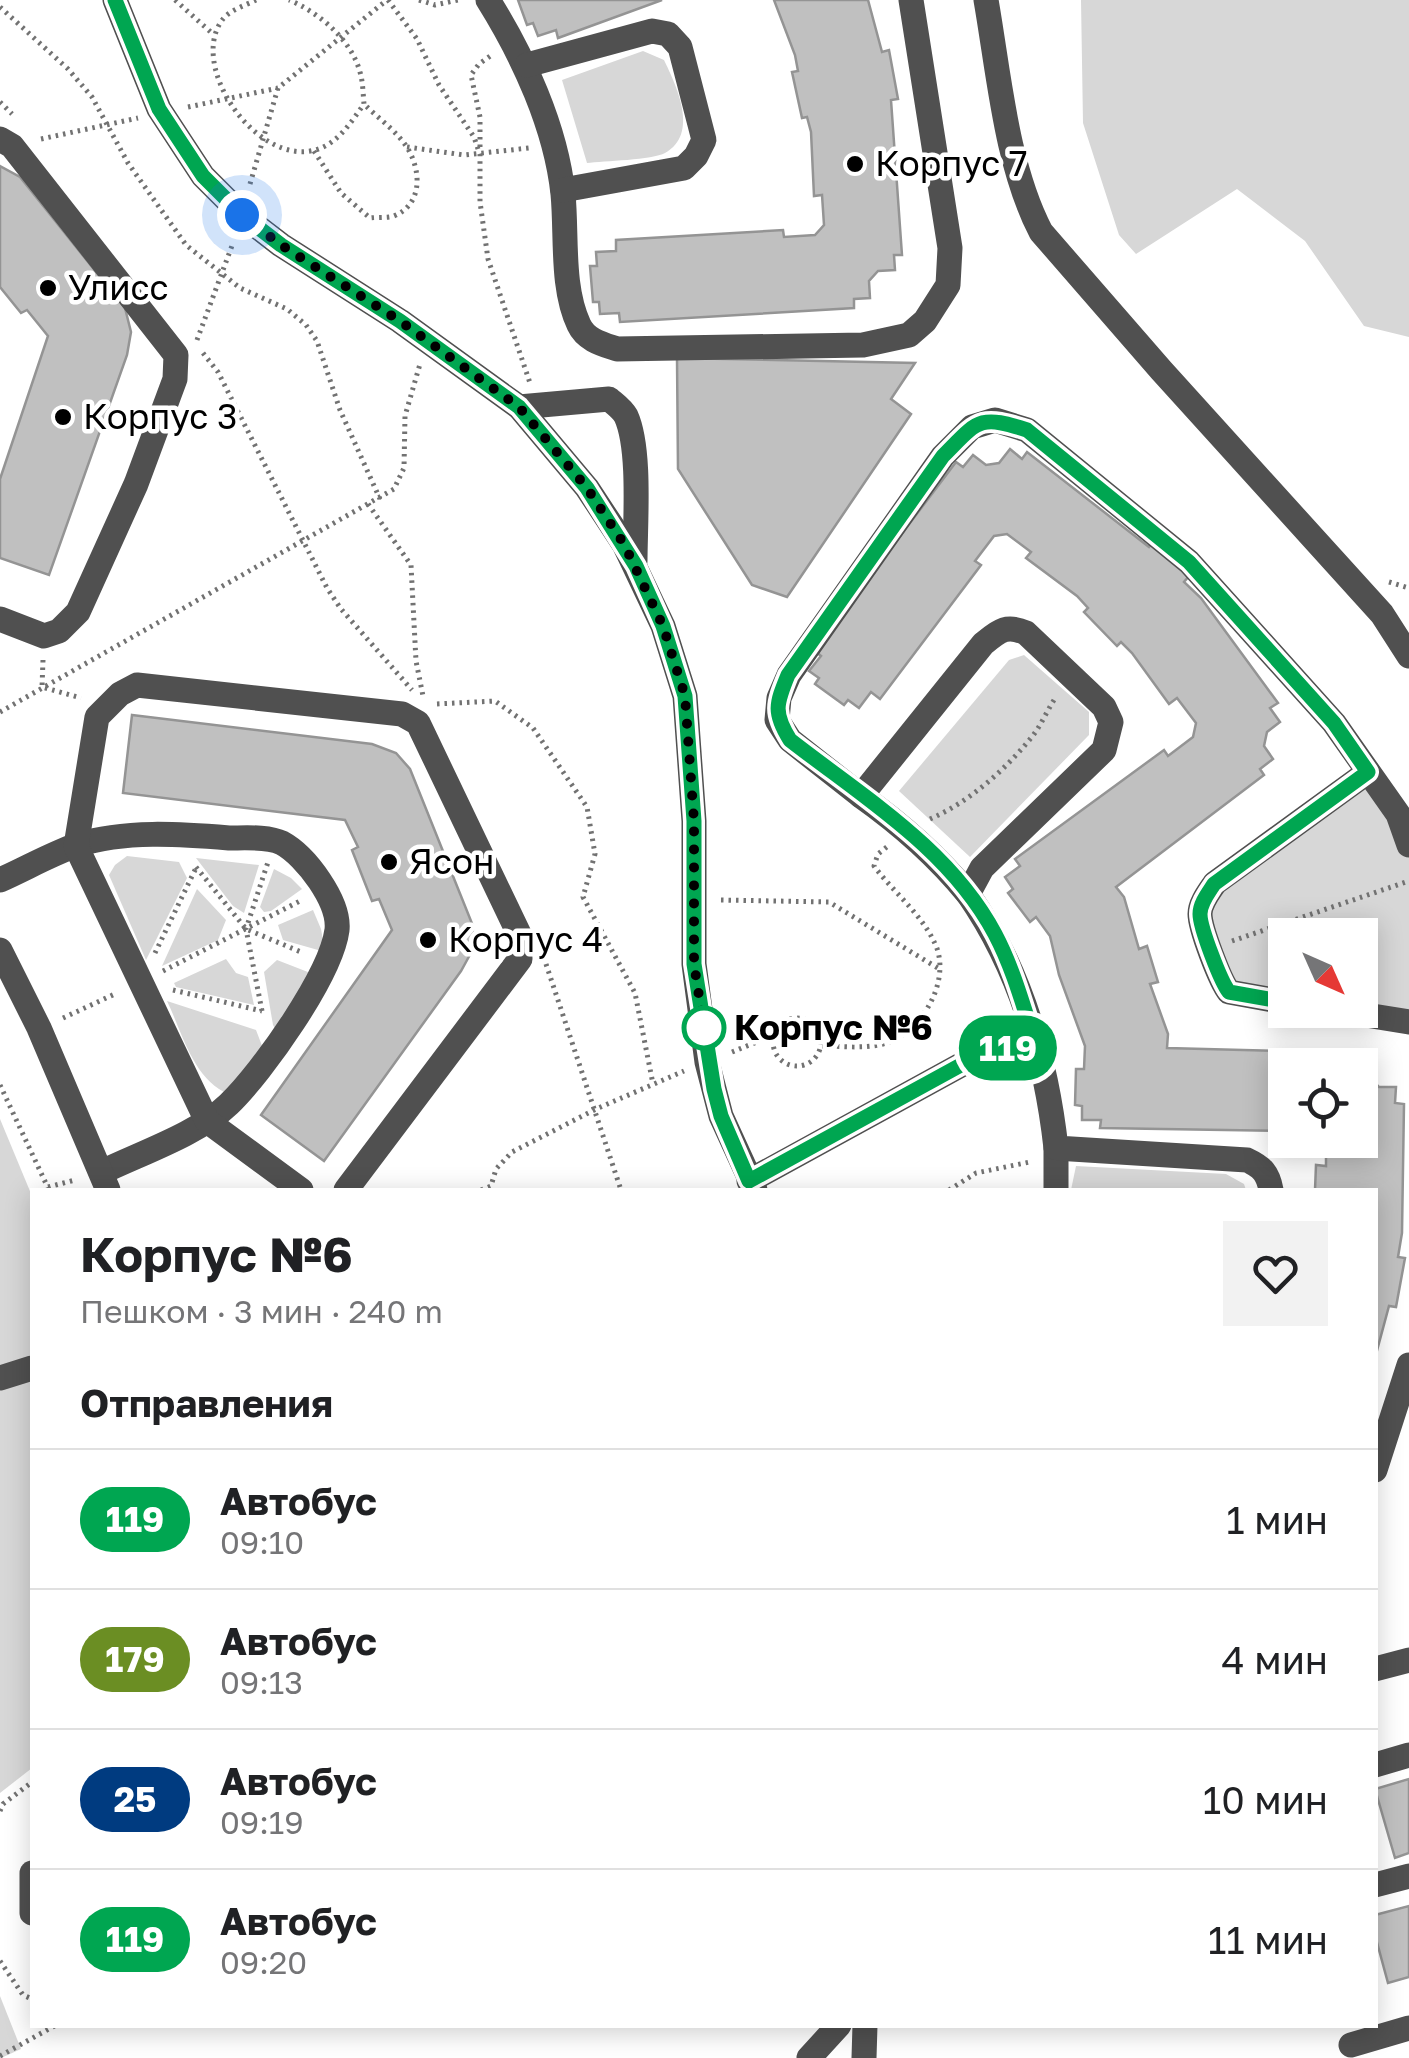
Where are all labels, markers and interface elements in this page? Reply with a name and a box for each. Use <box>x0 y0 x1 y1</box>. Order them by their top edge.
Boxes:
place label: Корпус 7 <box>875 142 1028 184</box>
marker: Корпус 7 <box>844 153 866 175</box>
your location <box>217 190 267 240</box>
place label: Улисс <box>68 266 169 308</box>
marker: Улисс <box>37 277 59 299</box>
place label: Корпус 3 <box>83 395 238 437</box>
marker: Корпус 3 <box>52 406 74 428</box>
place label: Ясон <box>409 840 494 882</box>
marker: Ясон <box>378 851 400 873</box>
place label: Корпус 4 <box>448 918 603 960</box>
north arrow <box>1268 918 1378 1028</box>
map controls <box>1268 918 1378 1158</box>
marker: Корпус 4 <box>417 929 439 951</box>
place label: Корпус №6 <box>734 1006 933 1048</box>
marker: Корпус №6 <box>683 1007 725 1049</box>
line badge: 119 <box>950 1016 1066 1080</box>
text: 119 <box>979 1027 1037 1069</box>
button: locate <box>1268 1048 1378 1158</box>
button: heart <box>1223 1221 1328 1326</box>
text: Корпус №6 <box>80 1225 353 1283</box>
text: Пешком · 3 мин · 240 m <box>80 1292 443 1330</box>
text: Отправления <box>80 1380 333 1425</box>
text: Автобус <box>220 1478 377 1523</box>
text: 1 мин <box>1226 1497 1328 1542</box>
text: 119 <box>106 1498 164 1540</box>
text: 09:10 <box>220 1523 304 1561</box>
text: Автобус <box>220 1618 377 1663</box>
text: 4 мин <box>1222 1637 1328 1682</box>
text: 179 <box>105 1638 165 1680</box>
text: 09:13 <box>220 1663 303 1701</box>
text: Автобус <box>220 1758 377 1803</box>
text: 10 мин <box>1203 1777 1328 1822</box>
text: 25 <box>114 1778 156 1820</box>
text: 09:19 <box>220 1803 304 1841</box>
text: Автобус <box>220 1898 377 1943</box>
text: 11 мин <box>1208 1917 1328 1962</box>
text: 119 <box>106 1918 164 1960</box>
text: 09:20 <box>220 1943 307 1981</box>

